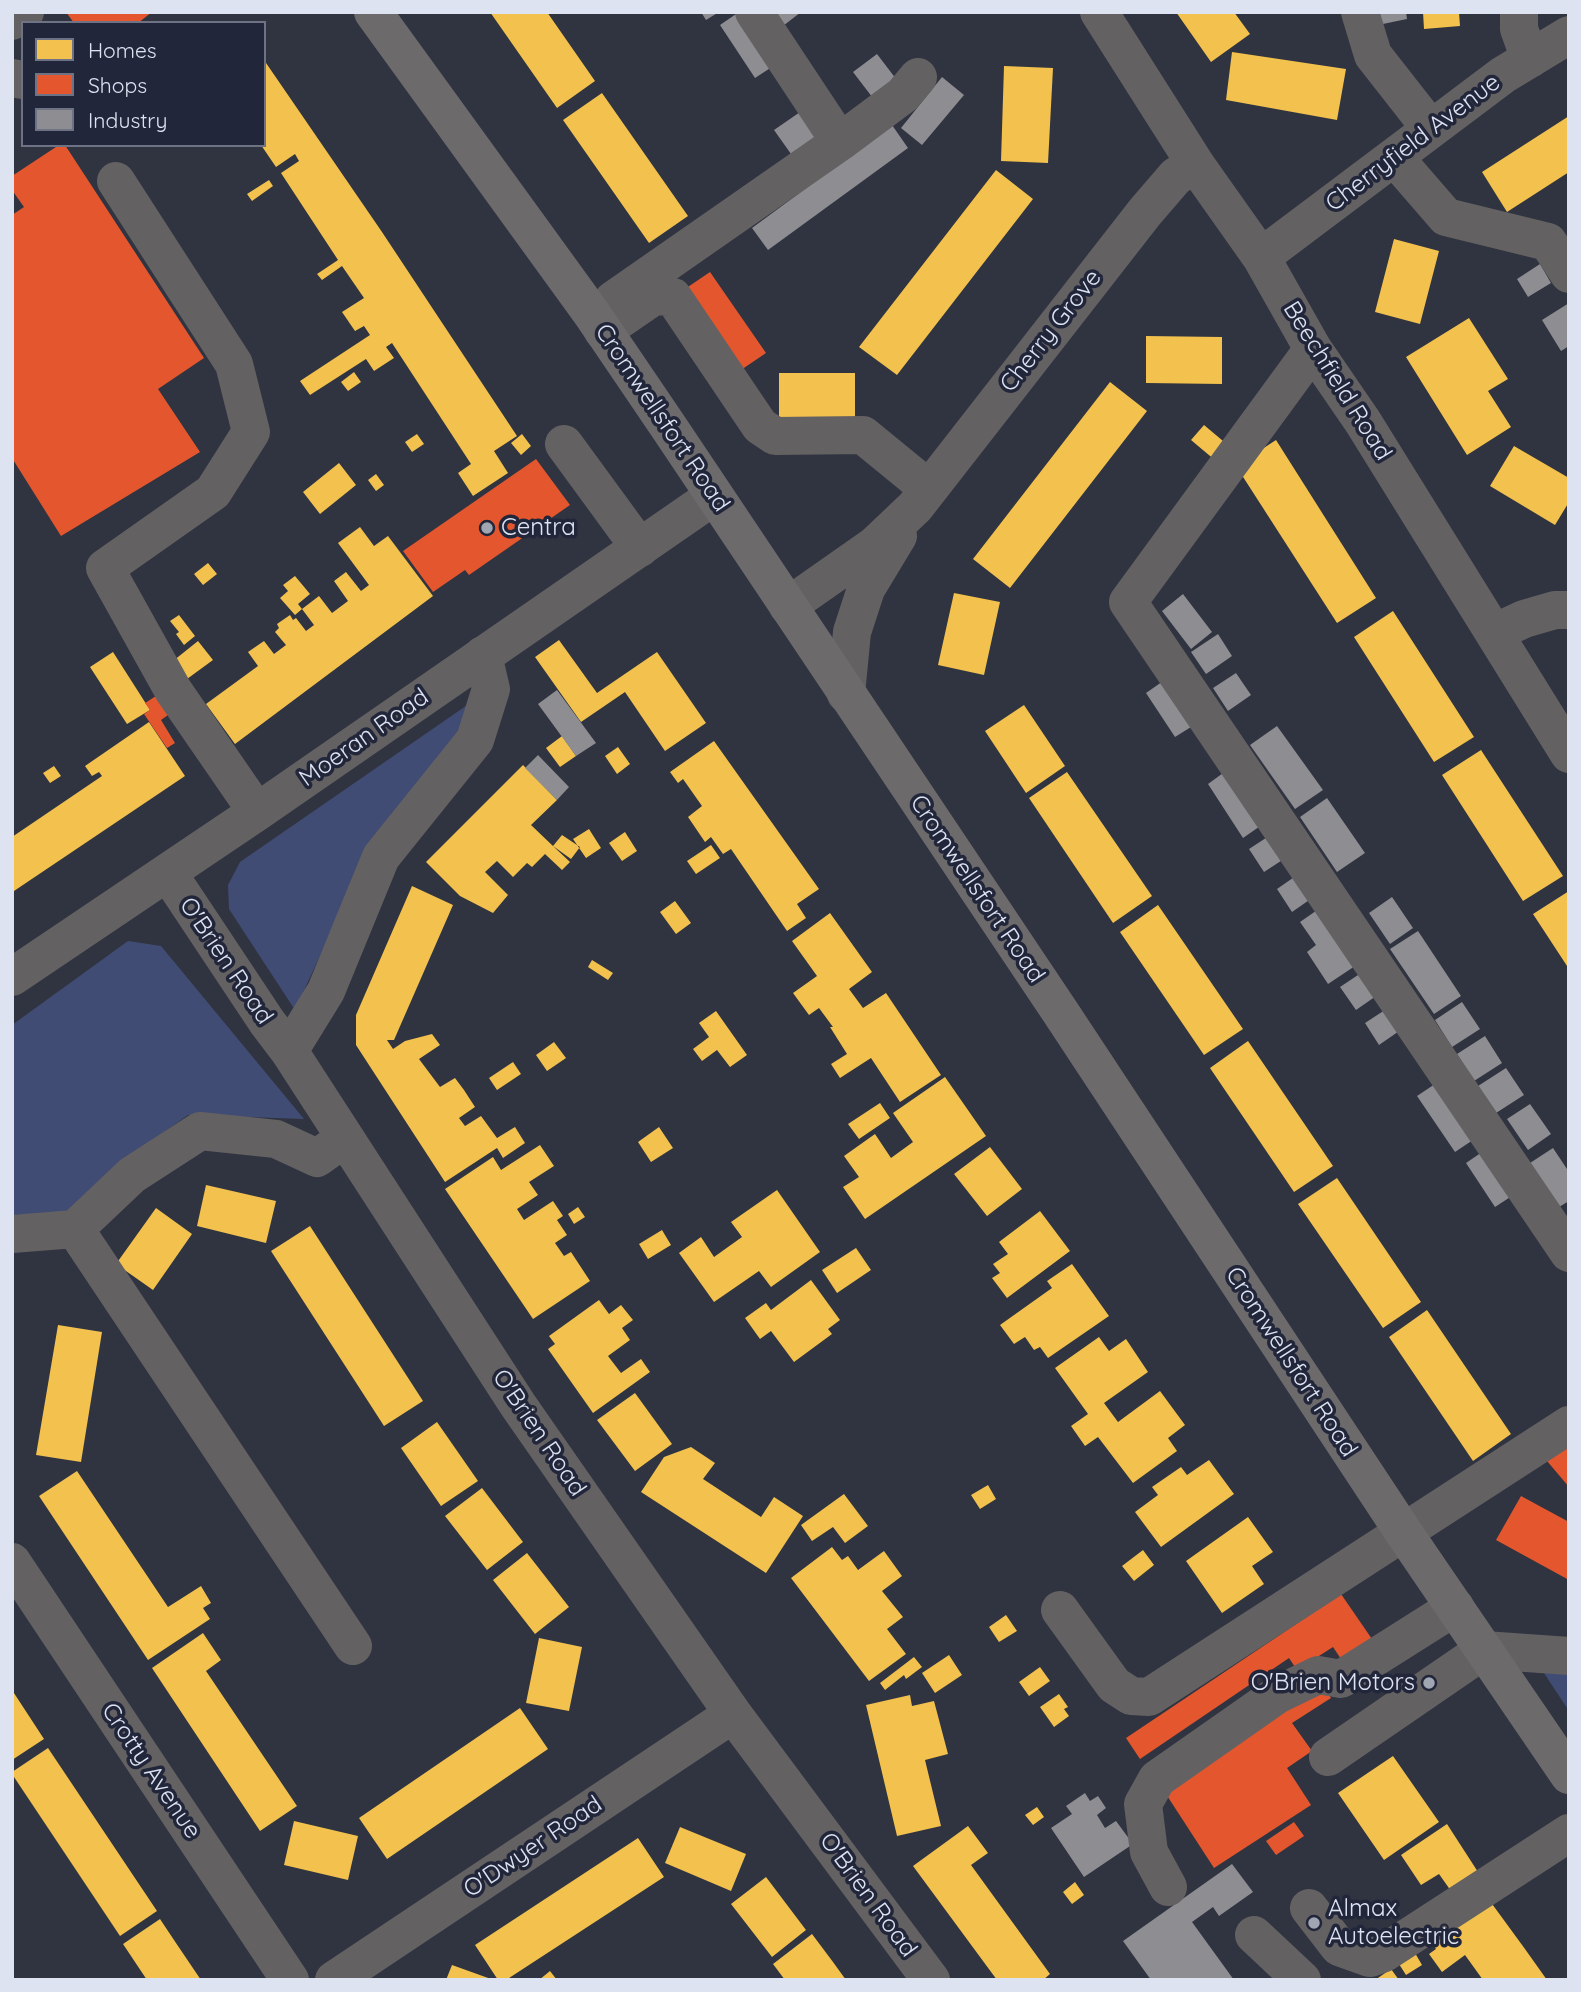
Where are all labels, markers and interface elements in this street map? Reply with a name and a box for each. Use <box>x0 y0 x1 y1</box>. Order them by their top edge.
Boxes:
legend <box>21 21 266 147</box>
text: Homes <box>88 37 157 63</box>
street label: Cherryfield Avenue <box>1320 68 1506 218</box>
text: Shops <box>88 72 147 98</box>
text: Industry <box>88 107 167 133</box>
street label: Cherry Grove <box>994 264 1108 398</box>
street label: Beechfield Road <box>1277 296 1397 466</box>
street label: Cromwellsfort Road <box>588 319 736 517</box>
place label: Centra <box>501 514 576 542</box>
marker: Centra <box>479 520 495 536</box>
street label: Moeran Road <box>294 683 434 793</box>
street label: Cromwellsfort Road <box>903 790 1051 988</box>
street label: O'Brien Road <box>173 892 279 1030</box>
street label: Cromwellsfort Road <box>1219 1262 1363 1462</box>
street label: O'Brien Road <box>486 1364 592 1502</box>
place label: O'Brien Motors <box>1251 1669 1415 1697</box>
marker: O'Brien Motors <box>1421 1675 1437 1691</box>
street label: Crotty Avenue <box>95 1698 207 1844</box>
street label: O'Dwyer Road <box>458 1790 608 1904</box>
street label: O'Brien Road <box>813 1827 923 1963</box>
place label: Almax Autoelectric <box>1328 1895 1459 1951</box>
marker: Almax Autoelectric <box>1306 1915 1322 1931</box>

